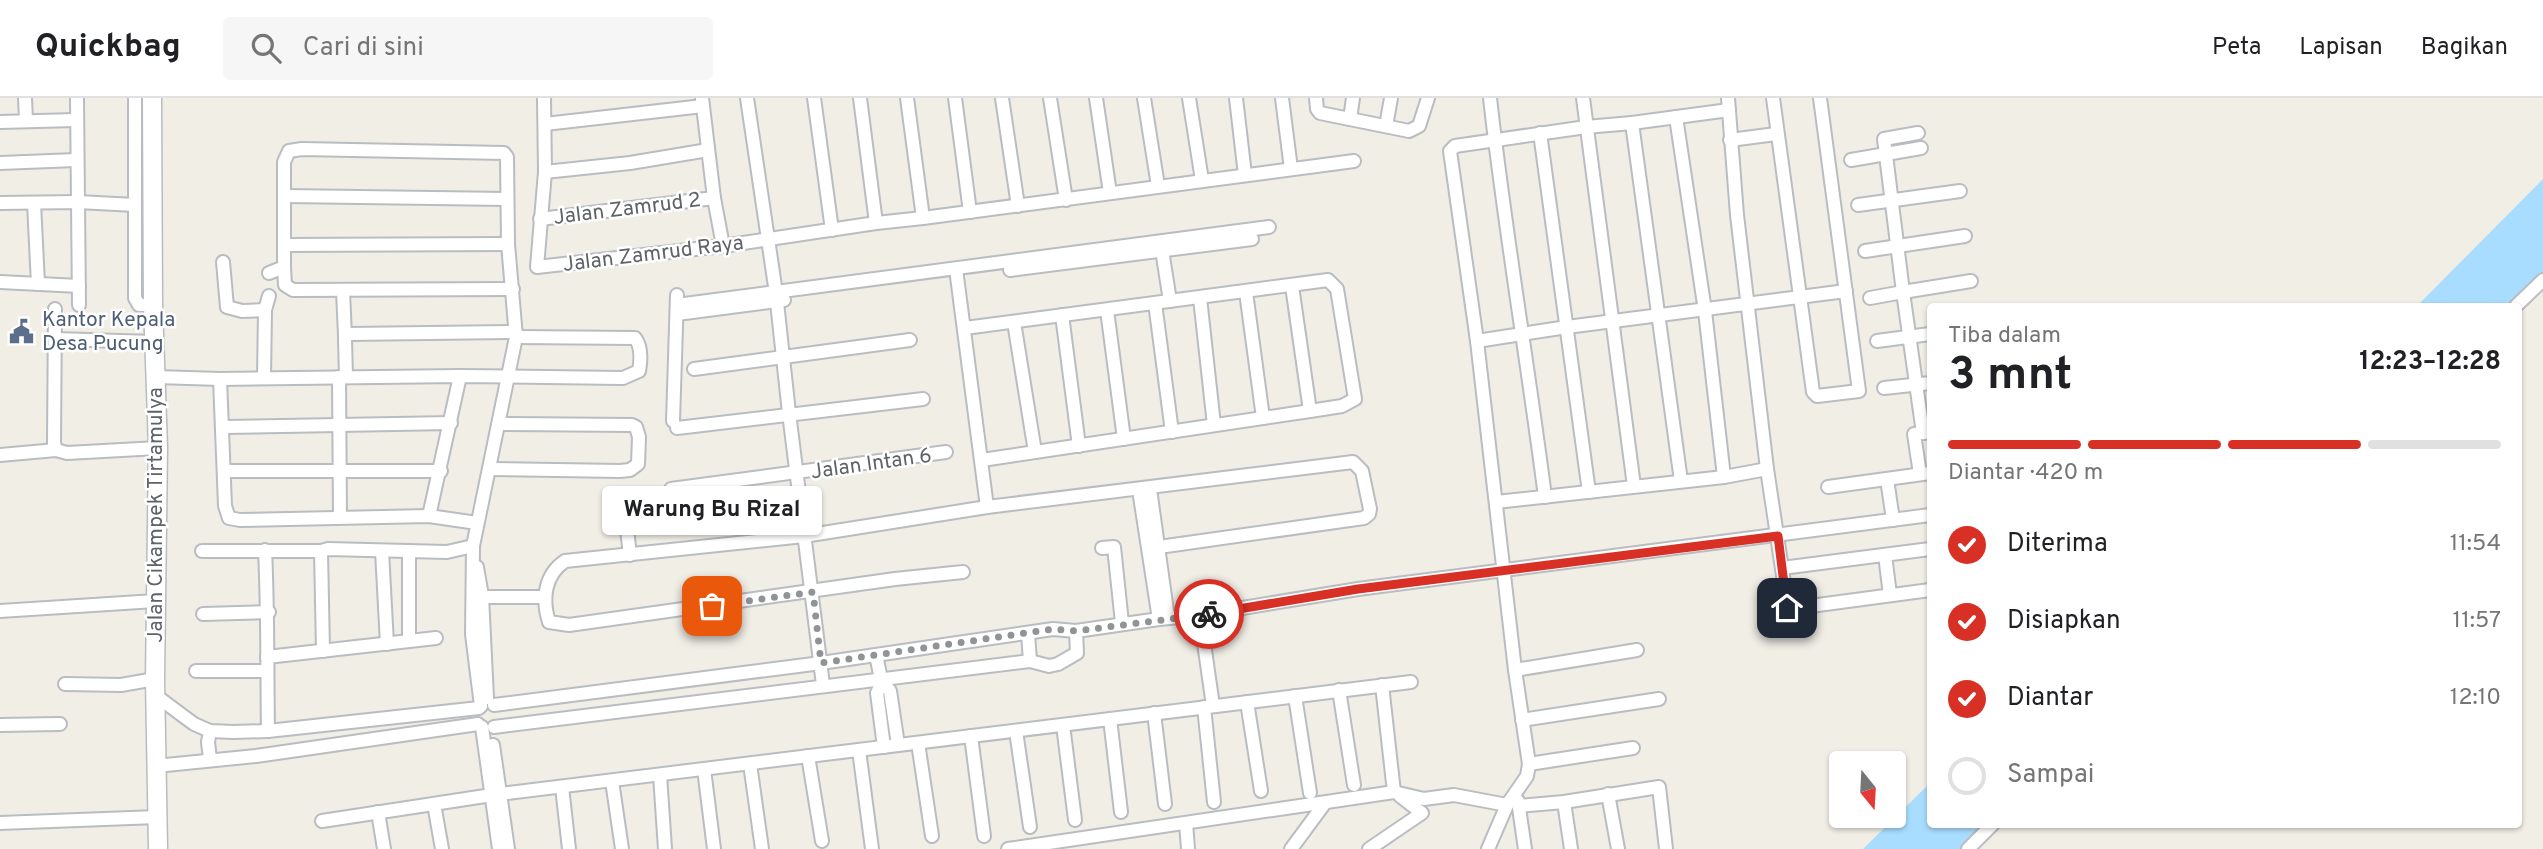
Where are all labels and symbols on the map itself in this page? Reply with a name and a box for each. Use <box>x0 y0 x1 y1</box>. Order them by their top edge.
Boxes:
street label: Jalan Zamrud 2 <box>552 187 702 232</box>
street label: Jalan Zamrud Raya <box>561 230 745 279</box>
place label: Kantor Kepala Desa Pucung <box>42 307 175 358</box>
public building icon: Kantor Kepala Desa Pucung <box>8 317 36 345</box>
street label: Jalan Cikampek Tirtamulya <box>143 387 170 643</box>
street label: Jalan Intan 6 <box>809 443 933 486</box>
callout: Warung Bu Rizal <box>602 487 822 536</box>
pin <box>682 576 742 636</box>
pin <box>1757 578 1817 638</box>
courier <box>1174 579 1244 649</box>
north arrow <box>1829 751 1906 828</box>

